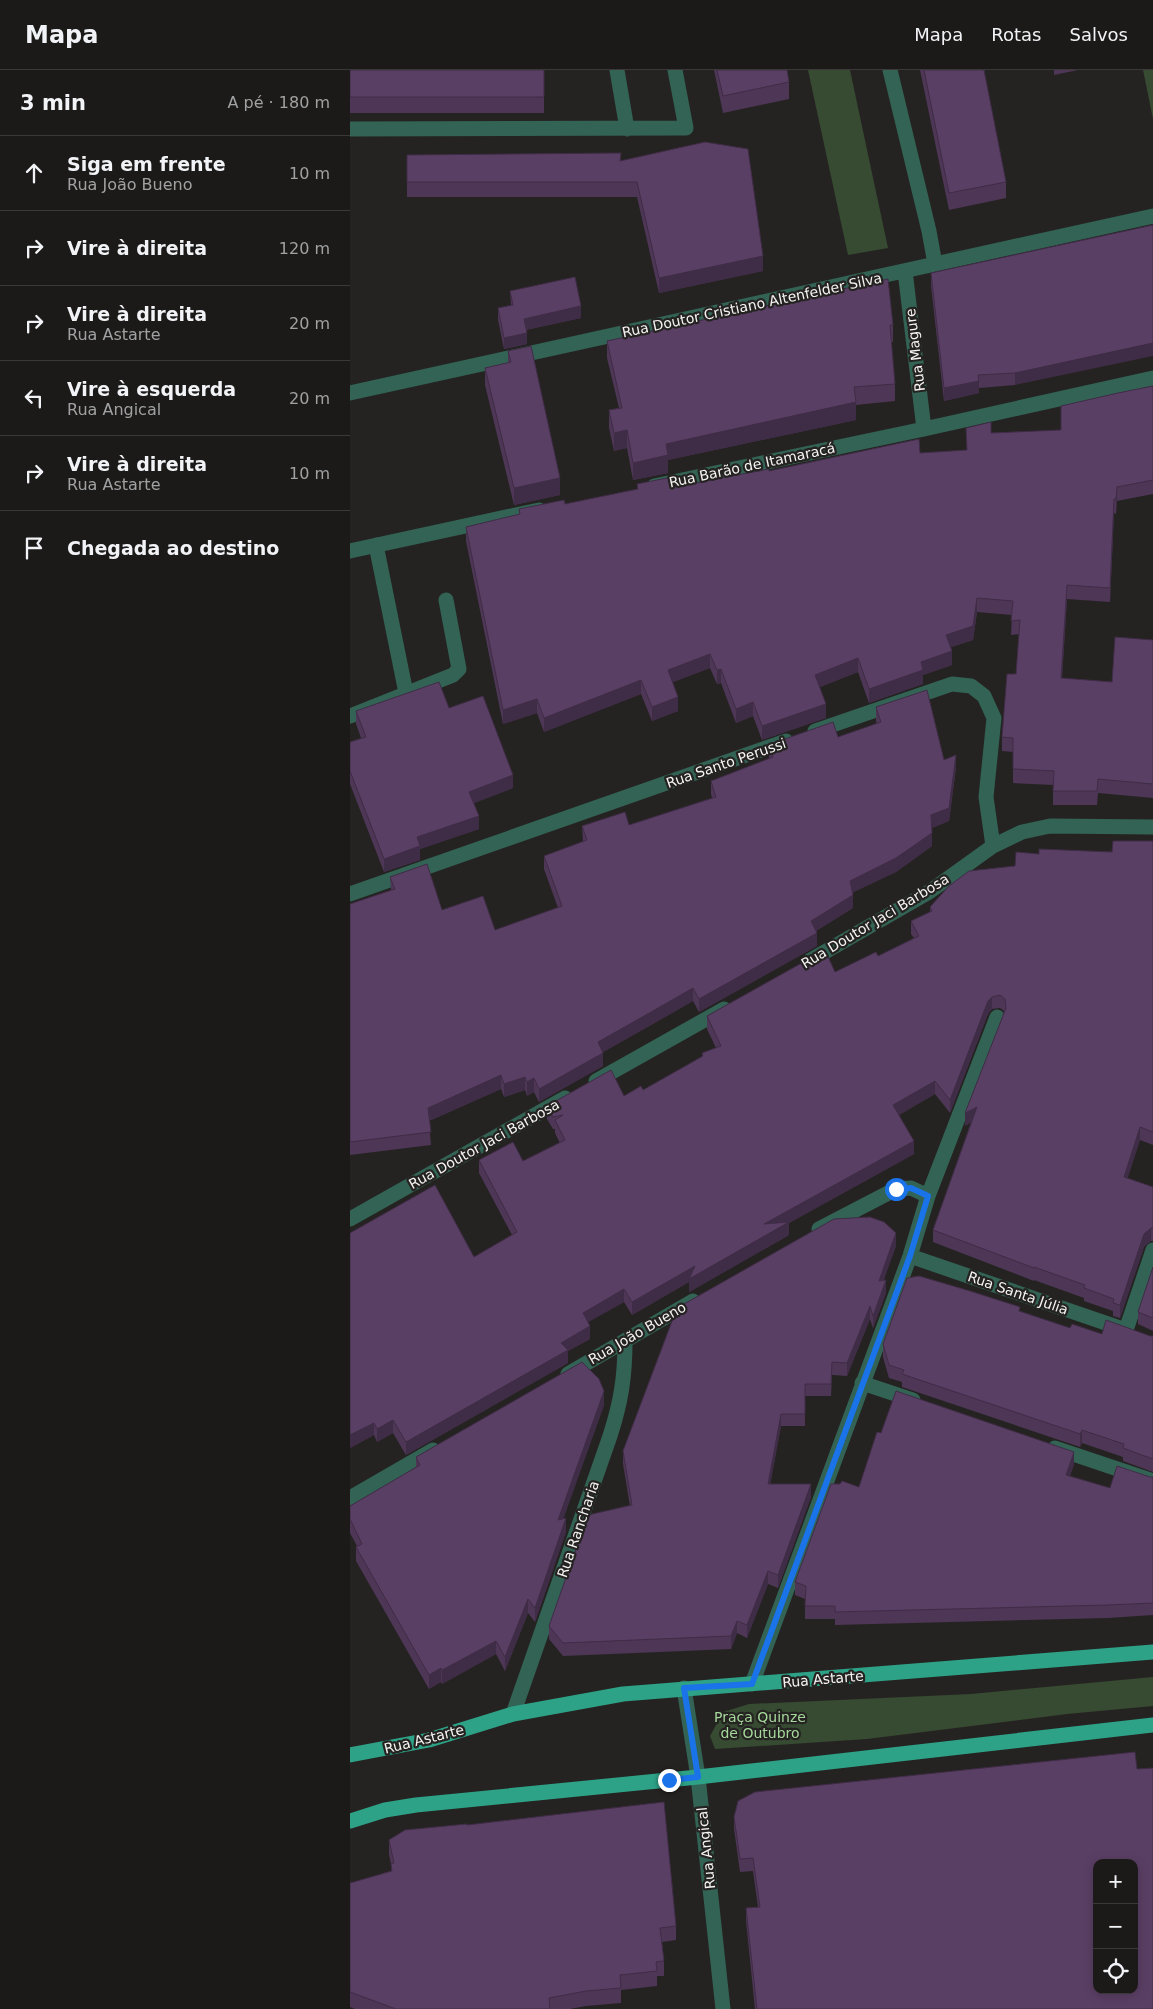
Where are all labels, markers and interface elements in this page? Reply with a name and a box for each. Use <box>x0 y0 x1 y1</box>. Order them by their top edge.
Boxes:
text: Mapa <box>25 21 98 49</box>
text: Mapa <box>914 24 963 45</box>
text: Rotas <box>991 24 1042 45</box>
text: Salvos <box>1070 24 1128 45</box>
text: 3 min <box>20 91 86 115</box>
text: A pé · 180 m <box>228 93 330 112</box>
text: Siga em frente <box>67 153 226 175</box>
icon: ahead <box>20 159 48 187</box>
text: 10 m <box>289 164 330 183</box>
text: Rua João Bueno <box>67 175 193 194</box>
icon: right <box>20 234 48 262</box>
text: Vire à direita <box>67 237 207 259</box>
text: 120 m <box>279 239 330 258</box>
street label: Rua Doutor Cristiano Altenfelder Silva <box>621 270 883 340</box>
text: Vire à direita <box>67 303 207 325</box>
street label: Rua Magure <box>902 308 928 392</box>
icon: right <box>20 309 48 337</box>
text: 20 m <box>289 314 330 333</box>
text: Rua Astarte <box>67 325 160 344</box>
text: Vire à esquerda <box>67 378 236 400</box>
icon: left <box>20 384 48 412</box>
text: 20 m <box>289 389 330 408</box>
text: Rua Angical <box>67 400 161 419</box>
street label: Rua Barão de Itamaracá <box>667 440 837 490</box>
text: Vire à direita <box>67 453 207 475</box>
icon: right <box>20 459 48 487</box>
text: 10 m <box>289 464 330 483</box>
text: Rua Astarte <box>67 475 160 494</box>
icon: arrive <box>20 534 48 562</box>
text: Chegada ao destino <box>67 537 279 559</box>
street label: Rua Santo Perussi <box>664 735 788 791</box>
street label: Rua Doutor Jaci Barbosa <box>798 870 952 972</box>
street label: Rua Doutor Jaci Barbosa <box>406 1096 562 1192</box>
route start <box>885 1178 908 1201</box>
street label: Rua Santa Júlia <box>966 1268 1070 1318</box>
street label: Rua João Bueno <box>585 1299 689 1367</box>
street label: Rua Rancharia <box>554 1479 602 1579</box>
street label: Rua Astarte <box>782 1667 864 1691</box>
park label: Praça Quinze de Outubro <box>714 1709 806 1741</box>
street label: Rua Astarte <box>382 1721 466 1757</box>
route end <box>658 1769 681 1792</box>
street label: Rua Angical <box>694 1806 718 1890</box>
map controls <box>1093 1859 1138 1994</box>
button: + <box>1093 1859 1138 1904</box>
button: − <box>1093 1904 1138 1949</box>
button: locate <box>1093 1949 1138 1994</box>

